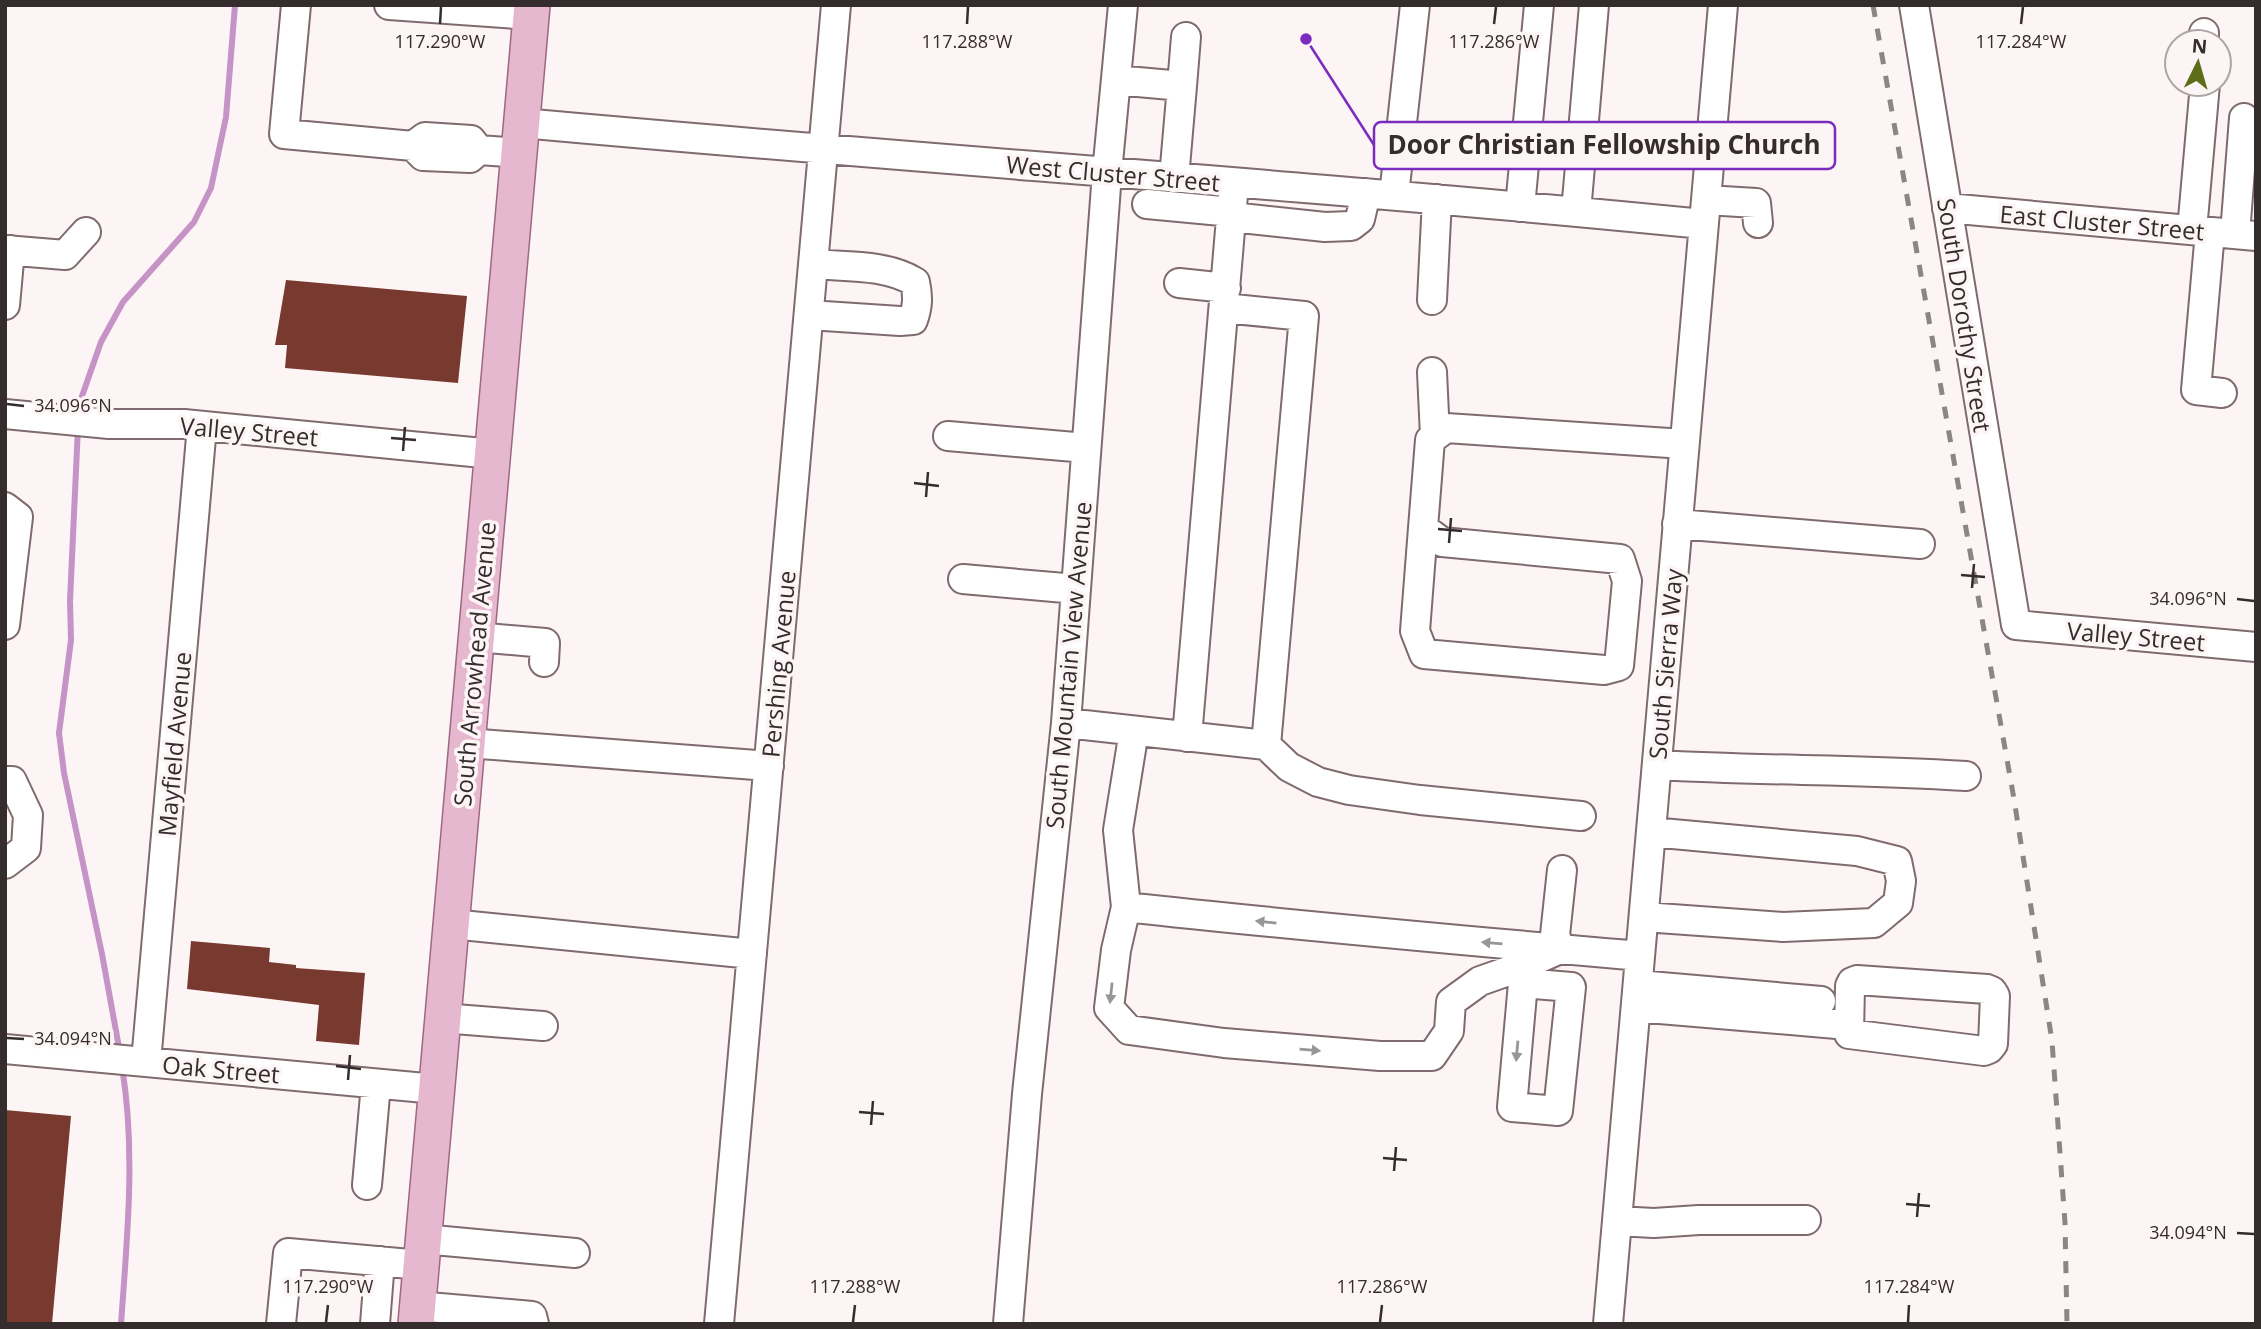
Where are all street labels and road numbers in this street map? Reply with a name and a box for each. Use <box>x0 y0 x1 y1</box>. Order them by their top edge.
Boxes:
street label: West Cluster Street <box>1005 147 1221 199</box>
street label: South Dorothy Street <box>1930 196 2000 434</box>
street label: East Cluster Street <box>1998 197 2206 247</box>
street label: Valley Street <box>179 409 319 453</box>
street label: South Mountain View Avenue <box>1037 500 1099 830</box>
street label: South Arrowhead Avenue <box>445 520 503 808</box>
street label: South Sierra Way <box>1640 566 1690 761</box>
street label: Pershing Avenue <box>753 569 803 759</box>
street label: Valley Street <box>2066 614 2206 658</box>
street label: Mayfield Avenue <box>149 650 199 838</box>
street label: Oak Street <box>161 1047 281 1091</box>

